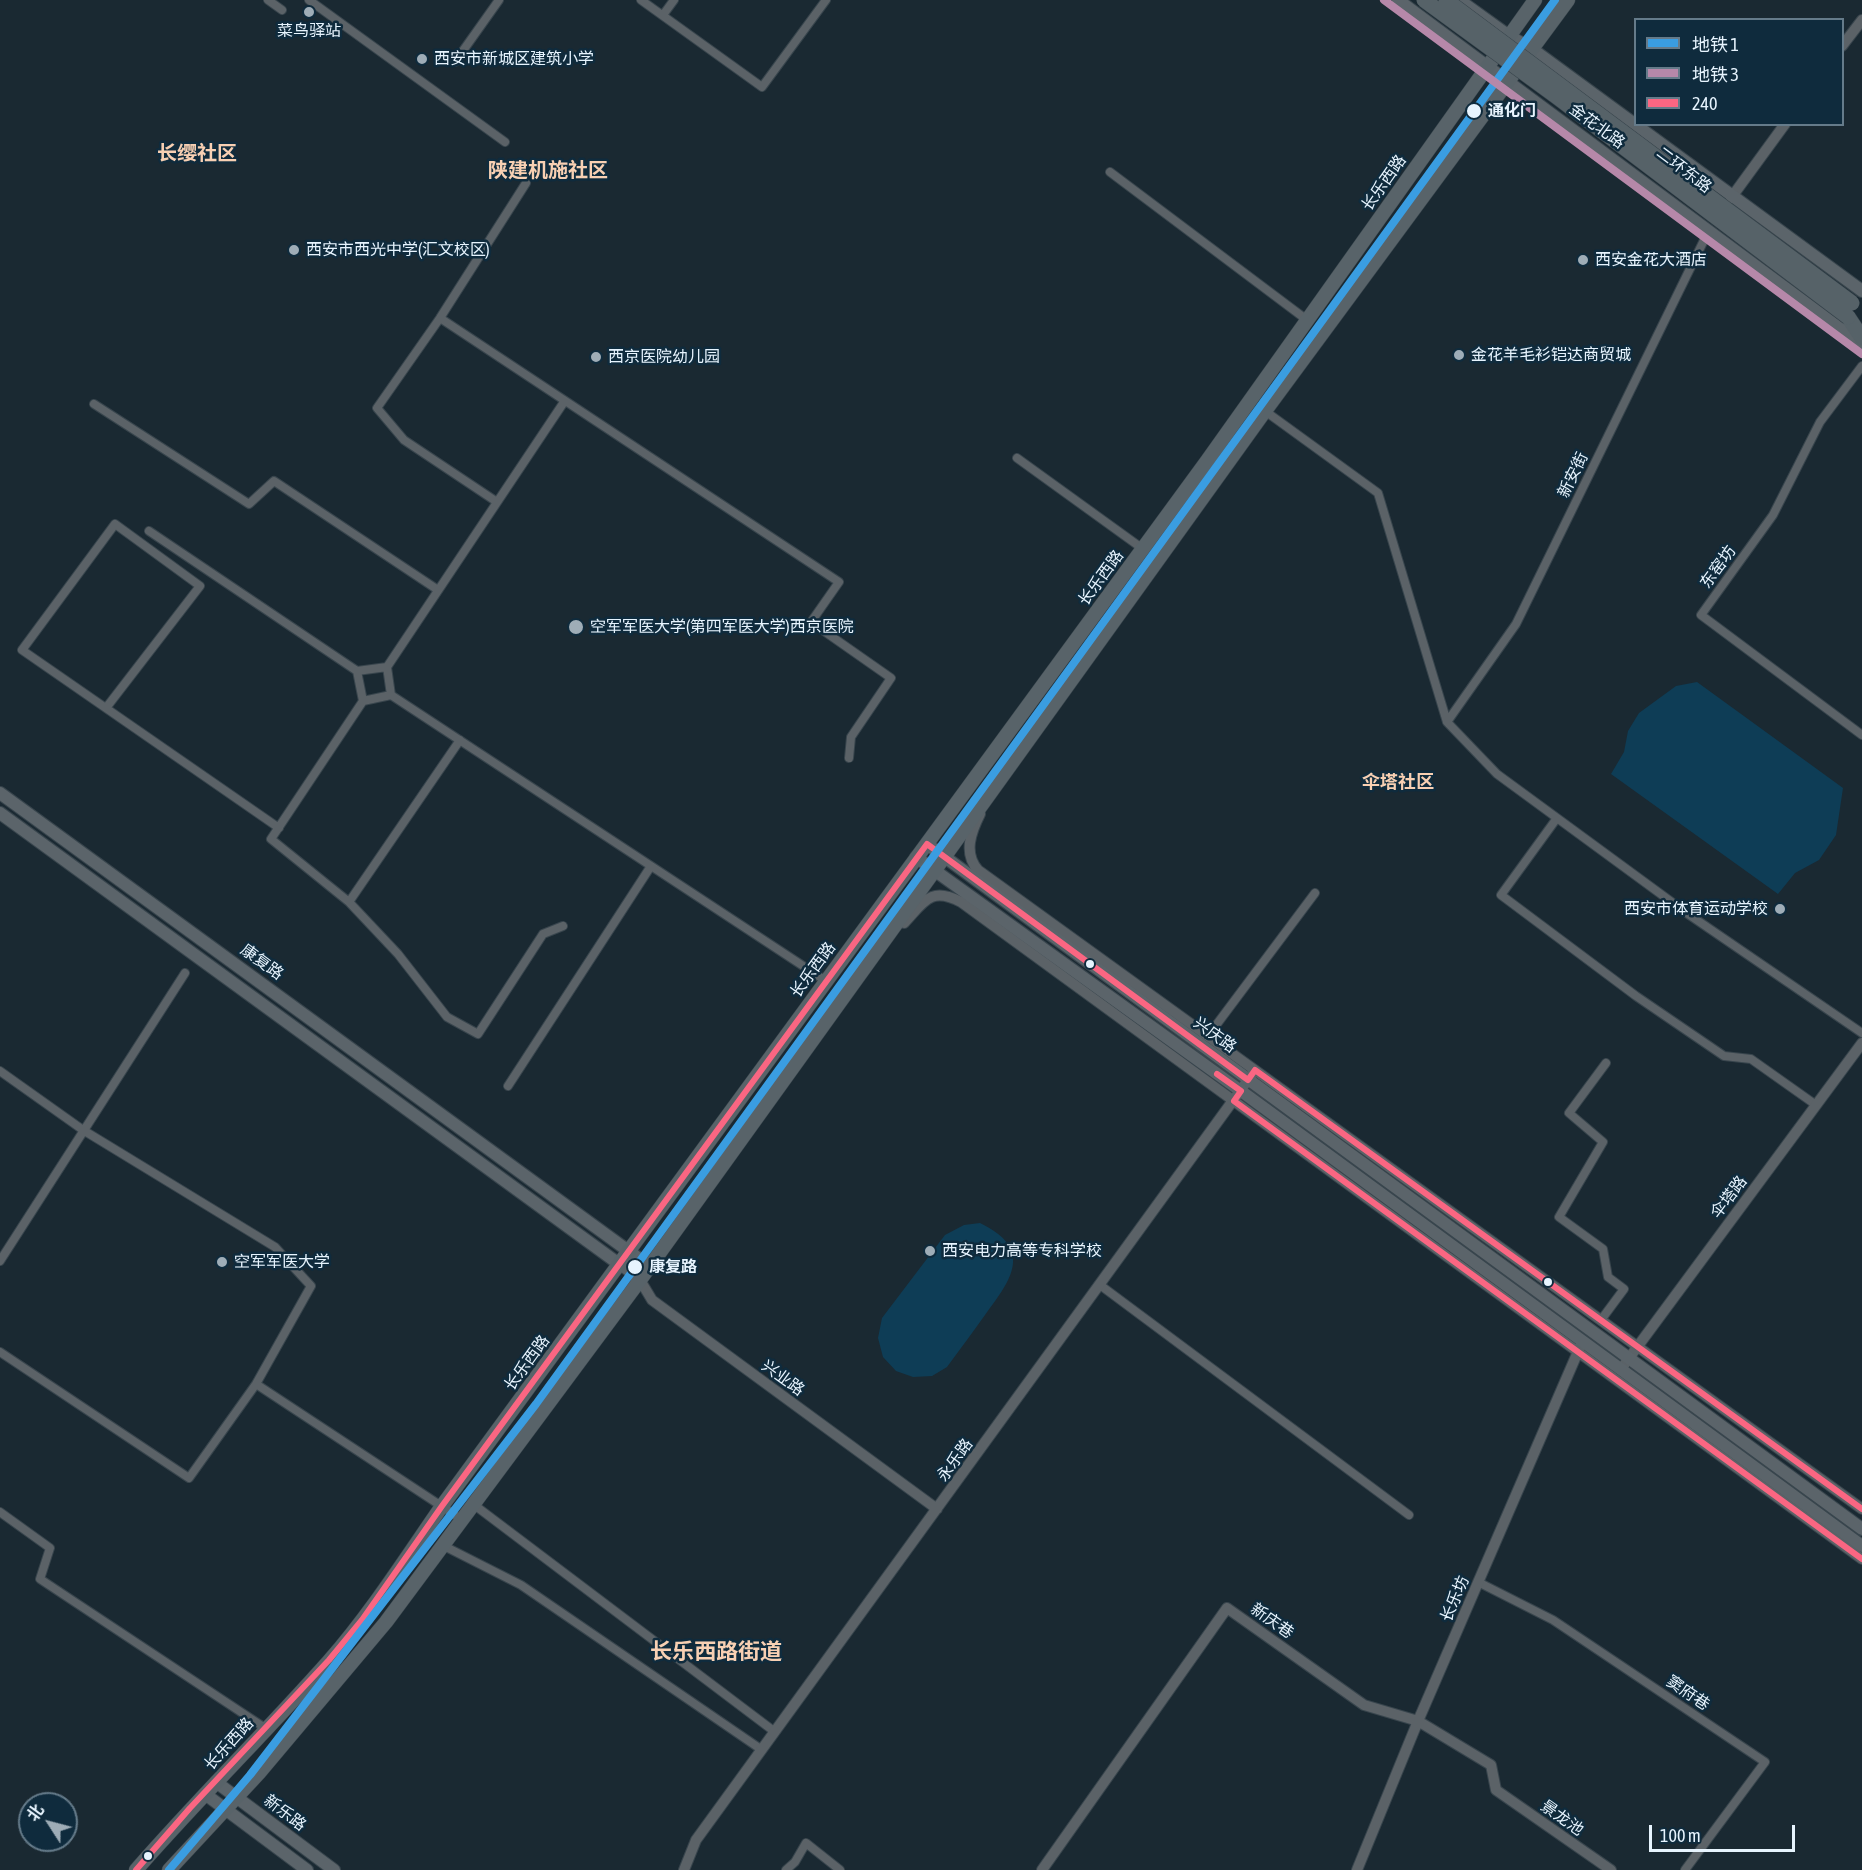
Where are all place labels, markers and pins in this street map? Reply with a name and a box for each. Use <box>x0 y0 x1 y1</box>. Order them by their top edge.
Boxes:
marker: 菜鸟驿站 <box>302 5 316 19</box>
place label: 菜鸟驿站 <box>277 21 341 41</box>
place label: 西安市新城区建筑小学 <box>434 49 594 69</box>
marker: 西安市新城区建筑小学 <box>415 52 429 66</box>
place label: 通化门 <box>1488 101 1536 121</box>
marker: 通化门 <box>1465 102 1483 120</box>
place label: 西安市西光中学(汇文校区) <box>306 240 490 260</box>
marker: 西安市西光中学(汇文校区) <box>287 243 301 257</box>
place label: 西安金花大酒店 <box>1595 250 1707 270</box>
marker: 西安金花大酒店 <box>1576 253 1590 267</box>
place label: 金花羊毛衫铠达商贸城 <box>1471 345 1631 365</box>
place label: 西京医院幼儿园 <box>608 347 720 367</box>
marker: 金花羊毛衫铠达商贸城 <box>1452 348 1466 362</box>
marker: 西京医院幼儿园 <box>589 350 603 364</box>
place label: 空军军医大学(第四军医大学)西京医院 <box>590 617 854 637</box>
marker: 空军军医大学(第四军医大学)西京医院 <box>567 618 585 636</box>
place label: 西安市体育运动学校 <box>1624 899 1768 919</box>
marker: 西安市体育运动学校 <box>1773 902 1787 916</box>
unlabelled marker <box>1084 958 1096 970</box>
place label: 西安电力高等专科学校 <box>942 1241 1102 1261</box>
marker: 西安电力高等专科学校 <box>923 1244 937 1258</box>
place label: 空军军医大学 <box>234 1252 330 1272</box>
marker: 空军军医大学 <box>215 1255 229 1269</box>
place label: 康复路 <box>649 1257 697 1277</box>
marker: 康复路 <box>626 1258 644 1276</box>
unlabelled marker <box>1542 1276 1554 1288</box>
unlabelled marker <box>142 1850 154 1862</box>

